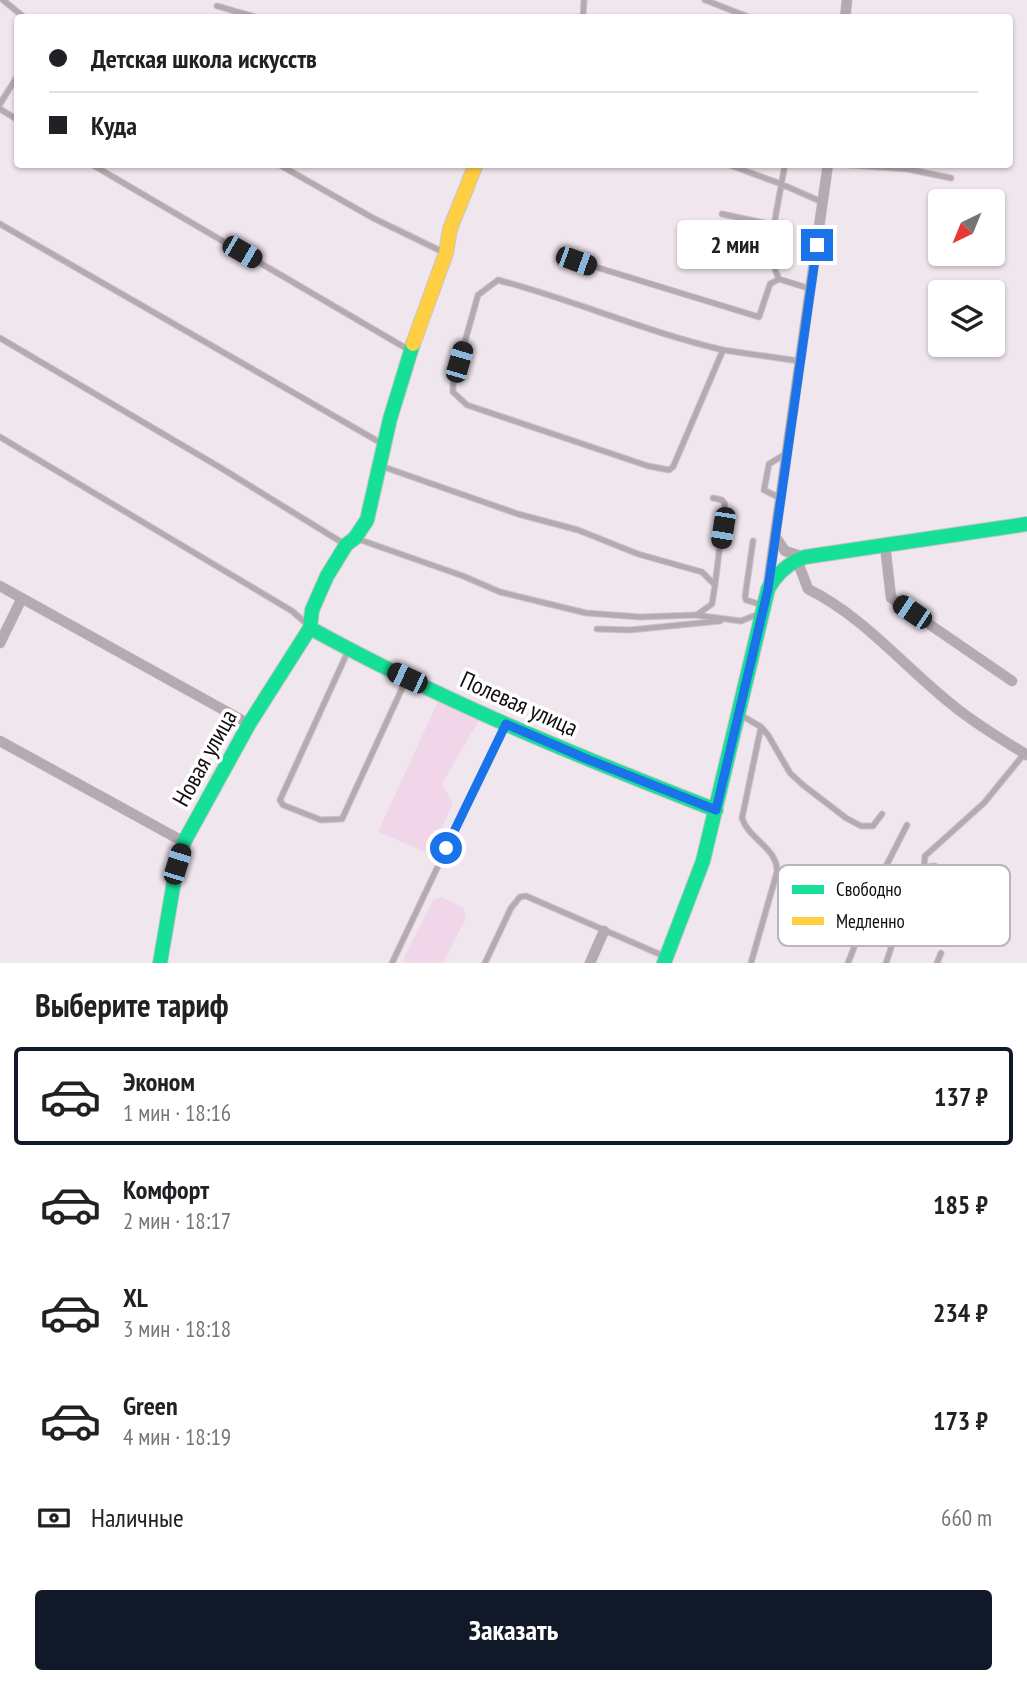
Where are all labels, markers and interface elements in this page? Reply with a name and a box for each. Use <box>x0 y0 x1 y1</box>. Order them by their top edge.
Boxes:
text: Детская школа искусств <box>91 42 317 75</box>
text: Куда <box>91 109 137 142</box>
north arrow <box>928 189 1004 266</box>
map controls <box>928 189 1005 357</box>
callout: 2 мин <box>677 220 792 270</box>
route end <box>801 229 833 261</box>
text: 2 мин <box>710 230 760 259</box>
car <box>219 232 266 272</box>
car <box>553 244 600 278</box>
button: layers <box>928 280 1005 357</box>
car <box>444 339 475 385</box>
car <box>710 506 737 550</box>
car <box>889 592 936 632</box>
car <box>384 660 431 696</box>
street label: Полевая улица <box>456 664 583 743</box>
street label: Новая улица <box>165 704 244 812</box>
route start <box>430 832 462 864</box>
car <box>161 841 194 887</box>
legend <box>778 865 1010 946</box>
text: Свободно <box>836 877 902 901</box>
text: Медленно <box>836 909 905 933</box>
text: Выберите тариф <box>35 984 229 1026</box>
icon: car <box>39 1065 102 1128</box>
text: Эконом <box>123 1065 195 1098</box>
text: 137 ₽ <box>934 1080 988 1113</box>
text: 1 мин · 18:16 <box>123 1098 231 1127</box>
icon: car <box>39 1173 102 1236</box>
text: Комфорт <box>123 1173 209 1206</box>
text: 185 ₽ <box>933 1188 988 1221</box>
text: 2 мин · 18:17 <box>123 1206 231 1235</box>
icon: car <box>39 1281 102 1344</box>
text: XL <box>123 1281 148 1314</box>
text: 234 ₽ <box>933 1296 988 1329</box>
text: 3 мин · 18:18 <box>123 1314 231 1343</box>
icon: car <box>39 1389 102 1452</box>
text: Green <box>123 1389 178 1422</box>
text: 173 ₽ <box>933 1404 988 1437</box>
text: 4 мин · 18:19 <box>123 1422 231 1451</box>
icon: cash <box>35 1499 73 1537</box>
text: Наличные <box>91 1501 184 1534</box>
text: 660 m <box>941 1503 992 1532</box>
button: Заказать <box>35 1590 992 1670</box>

